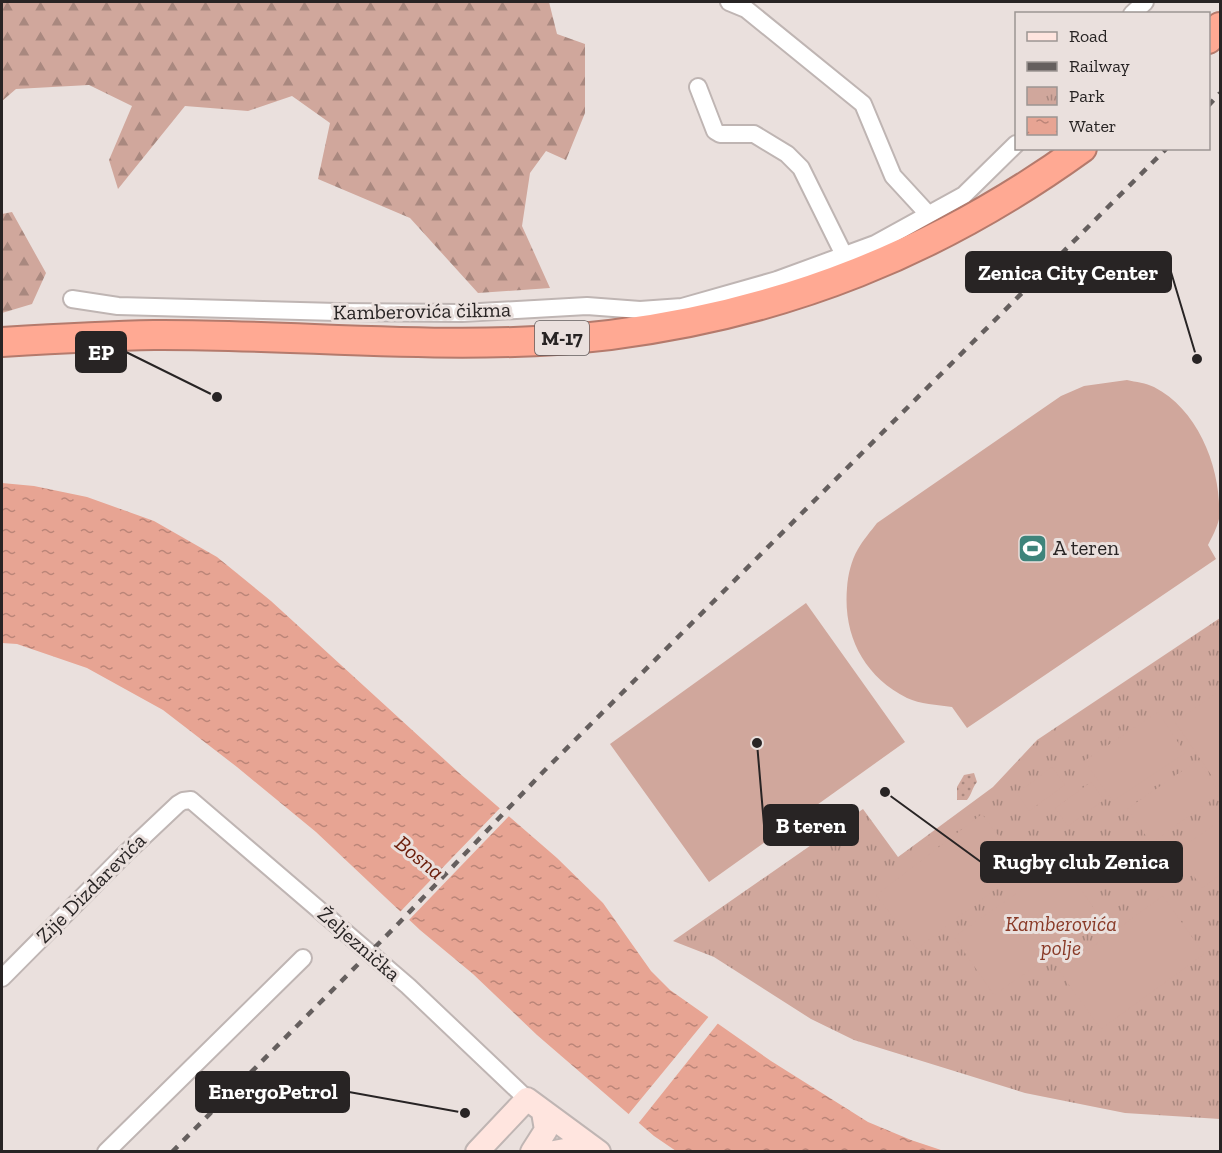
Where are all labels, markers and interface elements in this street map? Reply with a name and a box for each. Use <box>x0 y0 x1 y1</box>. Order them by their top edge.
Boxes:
legend <box>1015 12 1210 150</box>
text: Road <box>1069 25 1108 47</box>
text: Railway <box>1069 55 1131 77</box>
text: Park <box>1069 85 1105 107</box>
text: Water <box>1069 115 1116 137</box>
callout: Zenica City Center <box>966 252 1171 292</box>
text: Zenica City Center <box>978 259 1158 286</box>
street label: Kamberovića čikma <box>333 296 511 325</box>
road number: M-17 <box>535 321 589 355</box>
callout: EP <box>76 332 126 372</box>
text: EP <box>88 339 114 366</box>
sports icon: A teren <box>1016 532 1048 564</box>
place label: A teren <box>1053 535 1119 560</box>
callout: B teren <box>764 805 858 845</box>
text: B teren <box>776 812 846 839</box>
street label: Zije Dizdarevića <box>31 828 151 948</box>
water label: Bosna <box>390 829 450 885</box>
callout: Rugby club Zenica <box>981 842 1182 882</box>
text: Rugby club Zenica <box>993 848 1169 875</box>
street label: Željeznička <box>312 901 406 987</box>
park label: Kamberovića polje <box>1005 911 1117 960</box>
callout: EnergoPetrol <box>196 1072 349 1112</box>
text: EnergoPetrol <box>208 1078 338 1105</box>

